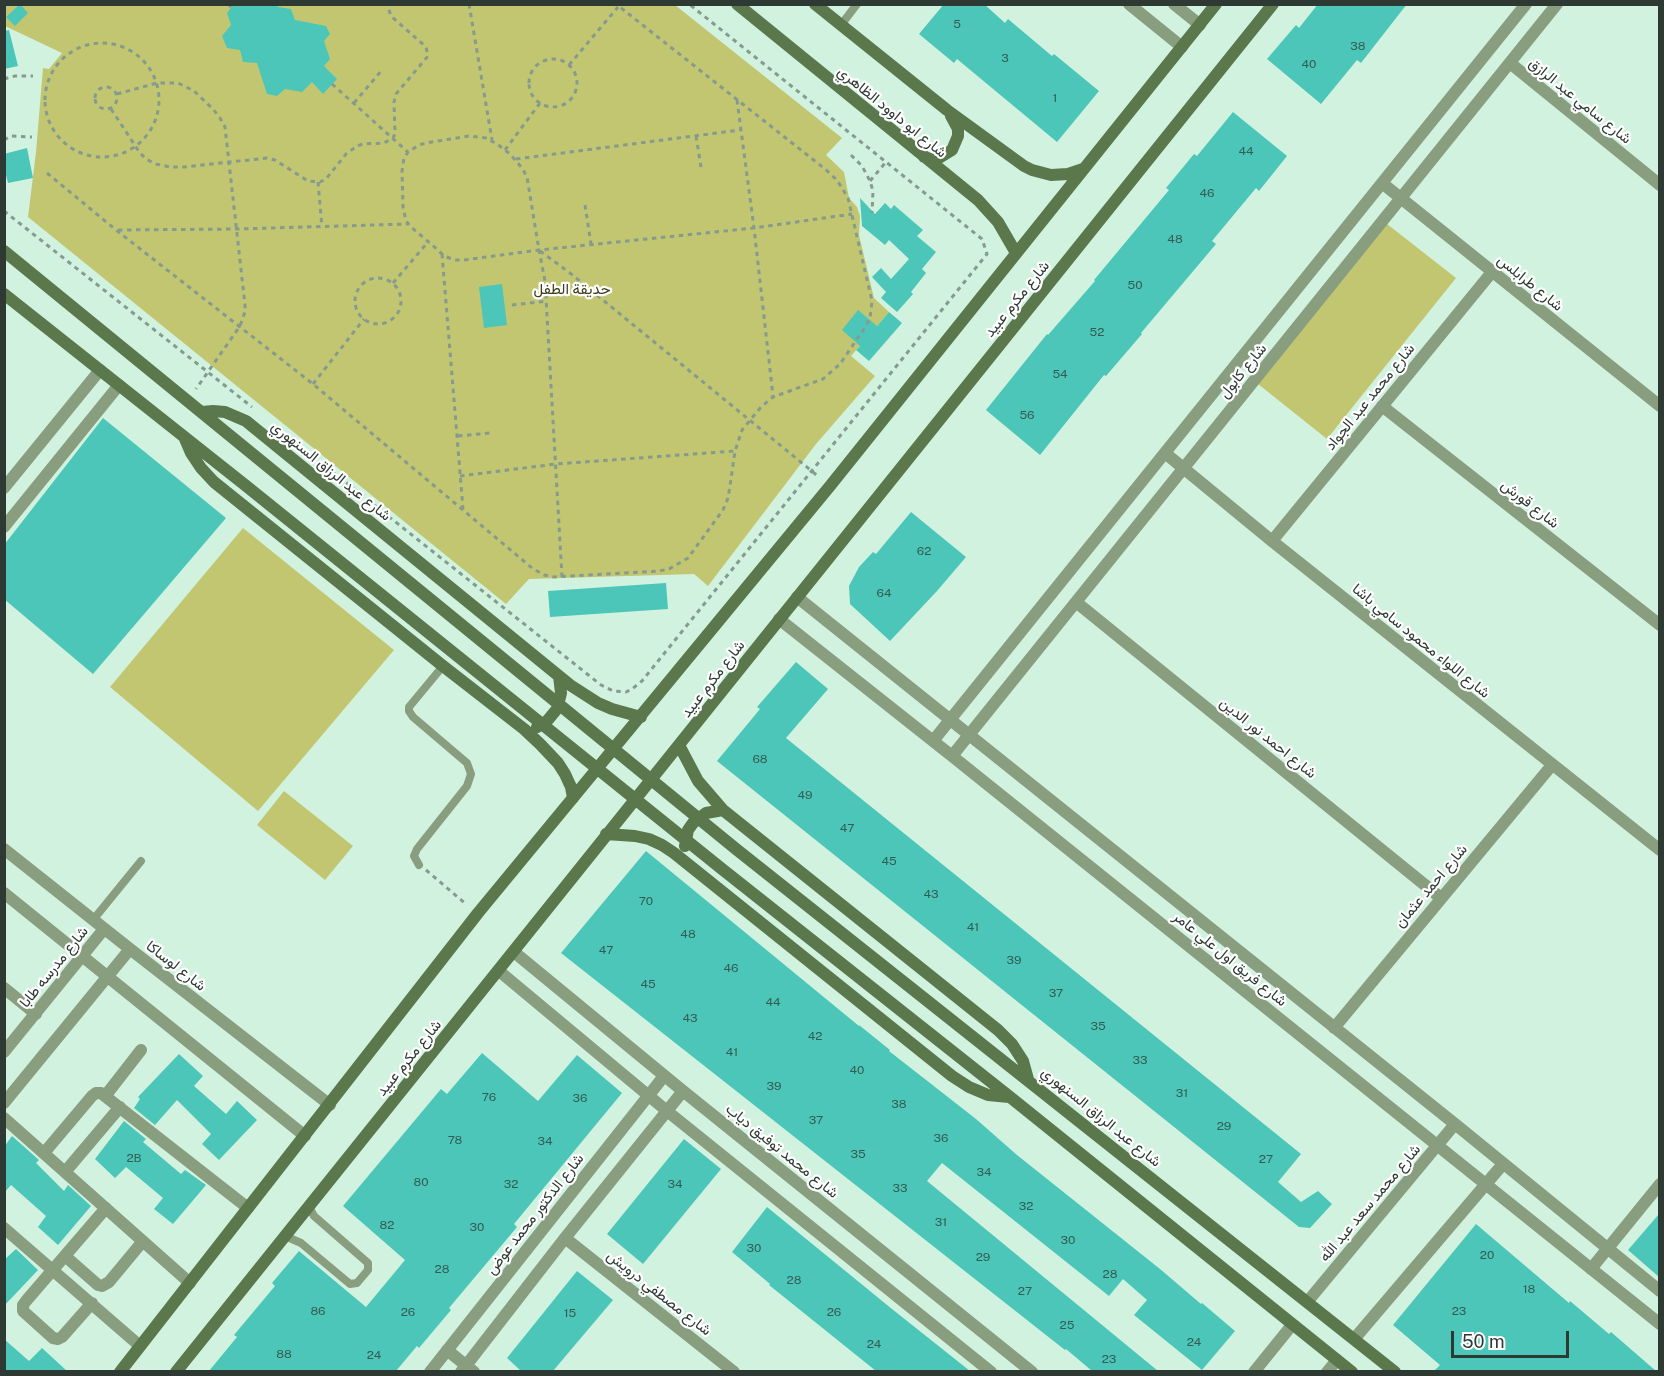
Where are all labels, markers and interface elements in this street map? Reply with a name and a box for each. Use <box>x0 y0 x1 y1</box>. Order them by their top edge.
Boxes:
house number: 5 <box>953 17 961 31</box>
house number: 38 <box>1350 39 1366 53</box>
house number: 3 <box>1001 51 1009 65</box>
street label: شارع سامي عبد الرازق <box>1525 54 1635 148</box>
house number: 40 <box>1302 57 1316 71</box>
street label: شارع ابو داوود الظاهري <box>834 62 950 162</box>
house number: 1 <box>1053 91 1057 105</box>
house number: 44 <box>1238 144 1254 158</box>
house number: 46 <box>1199 186 1215 200</box>
house number: 48 <box>1167 232 1183 246</box>
street label: شارع طرابلس <box>1493 251 1567 315</box>
street label: شارع مكرم عبيد <box>981 257 1053 341</box>
house number: 50 <box>1127 278 1143 292</box>
park label: حديقة الطفل <box>533 280 611 298</box>
house number: 52 <box>1090 325 1104 339</box>
street label: شارع كابول <box>1216 340 1270 402</box>
street label: شارع محمد عبد الجواد <box>1321 340 1419 454</box>
house number: 54 <box>1052 367 1068 381</box>
house number: 56 <box>1019 408 1035 422</box>
street label: شارع عبد الرزاق السنهوري <box>268 417 394 525</box>
street label: شارع قورش <box>1497 476 1563 532</box>
house number: 62 <box>917 544 931 558</box>
street label: شارع اللواء محمود سامي باشا <box>1348 580 1494 702</box>
house number: 64 <box>877 586 891 600</box>
street label: شارع مكرم عبيد <box>677 637 749 721</box>
street label: شارع احمد نور الدين <box>1216 694 1320 782</box>
house number: 68 <box>752 752 768 766</box>
house number: 49 <box>797 788 813 802</box>
house number: 47 <box>840 821 854 835</box>
street label: شارع احمد عثمان <box>1391 841 1471 931</box>
house number: 45 <box>881 854 897 868</box>
house number: 43 <box>923 887 939 901</box>
house number: 70 <box>639 894 653 908</box>
street label: شارع فريق اول علي عامر <box>1169 908 1291 1010</box>
house number: 41 <box>967 920 979 934</box>
street label: شارع مدرسه طابا <box>16 923 92 1011</box>
house number: 48 <box>680 927 696 941</box>
street label: شارع لوساكا <box>142 937 210 995</box>
house number: 47 <box>599 943 613 957</box>
house number: 39 <box>1007 953 1021 967</box>
house number: 46 <box>723 961 739 975</box>
house number: 45 <box>640 977 656 991</box>
house number: 37 <box>1049 986 1063 1000</box>
house number: 44 <box>765 995 781 1009</box>
house number: 43 <box>682 1011 698 1025</box>
street label: شارع مكرم عبيد <box>373 1016 445 1100</box>
house number: 35 <box>1090 1019 1106 1033</box>
house number: 42 <box>808 1029 822 1043</box>
house number: 41 <box>726 1045 738 1059</box>
house number: 33 <box>1132 1053 1148 1067</box>
house number: 40 <box>850 1063 864 1077</box>
street label: شارع عبد الرزاق السنهوري <box>1038 1063 1164 1171</box>
house number: 39 <box>767 1079 781 1093</box>
house number: 31 <box>1176 1086 1188 1100</box>
house number: 76 <box>482 1090 496 1104</box>
house number: 36 <box>573 1091 587 1105</box>
house number: 38 <box>891 1097 907 1111</box>
street label: شارع محمد توفيق دياب <box>722 1100 842 1202</box>
house number: 37 <box>809 1113 823 1127</box>
house number: 29 <box>1217 1119 1231 1133</box>
house number: 36 <box>934 1131 948 1145</box>
house number: 78 <box>448 1133 462 1147</box>
house number: 34 <box>537 1134 553 1148</box>
street label: شارع محمد سعد عبد الله <box>1316 1141 1424 1265</box>
house number: 35 <box>850 1147 866 1161</box>
street label: شارع الدكتور محمد عوض <box>482 1150 588 1278</box>
house number: 2B <box>126 1151 142 1165</box>
house number: 27 <box>1259 1152 1273 1166</box>
house number: 34 <box>976 1165 992 1179</box>
house number: 80 <box>413 1175 429 1189</box>
house number: 32 <box>504 1177 518 1191</box>
house number: 34 <box>667 1177 683 1191</box>
house number: 33 <box>892 1181 908 1195</box>
house number: 32 <box>1019 1199 1033 1213</box>
house number: 31 <box>935 1215 947 1229</box>
house number: 82 <box>380 1218 394 1232</box>
house number: 30 <box>470 1220 484 1234</box>
house number: 30 <box>1061 1233 1075 1247</box>
house number: 30 <box>747 1241 761 1255</box>
street label: شارع مصطفي درويش <box>603 1247 715 1339</box>
house number: 20 <box>1480 1248 1494 1262</box>
house number: 29 <box>976 1250 990 1264</box>
house number: 28 <box>435 1262 449 1276</box>
house number: 28 <box>1103 1267 1117 1281</box>
house number: 28 <box>787 1273 801 1287</box>
house number: 18 <box>1523 1282 1535 1296</box>
house number: 27 <box>1018 1284 1032 1298</box>
house number: 86 <box>310 1304 326 1318</box>
house number: 23 <box>1452 1304 1466 1318</box>
house number: 26 <box>401 1305 415 1319</box>
house number: 26 <box>827 1305 841 1319</box>
house number: 15 <box>564 1306 576 1320</box>
house number: 25 <box>1060 1318 1074 1332</box>
scale bar <box>1454 1319 1572 1357</box>
text: 50 m <box>1462 1331 1505 1352</box>
house number: 24 <box>1187 1335 1201 1349</box>
house number: 24 <box>867 1337 881 1351</box>
house number: 88 <box>276 1347 292 1361</box>
house number: 24 <box>367 1348 381 1362</box>
house number: 23 <box>1102 1352 1116 1366</box>

